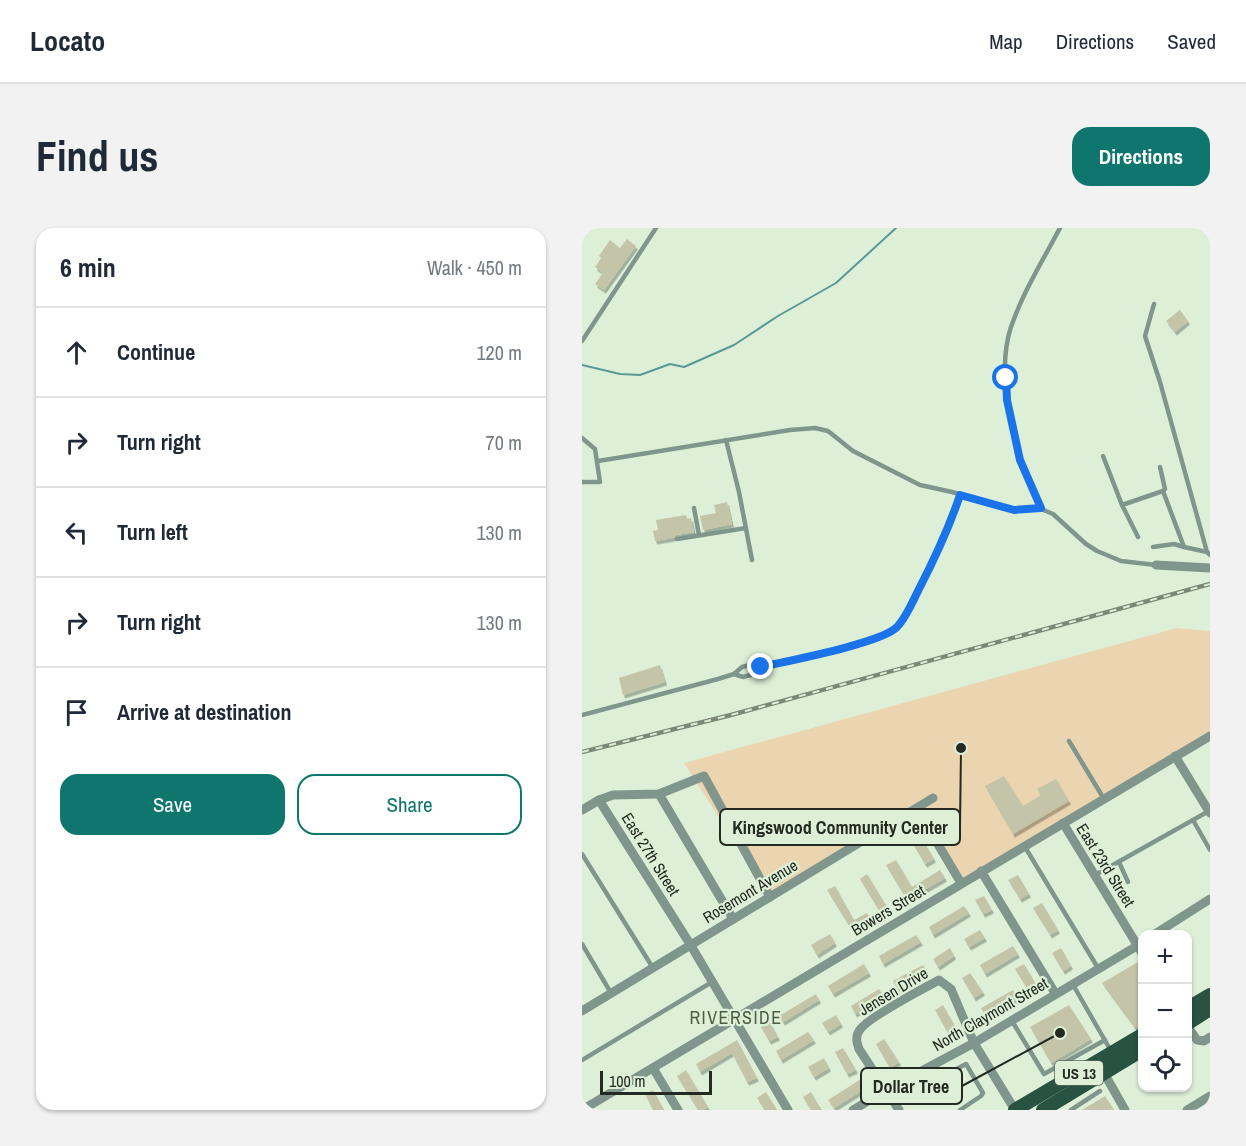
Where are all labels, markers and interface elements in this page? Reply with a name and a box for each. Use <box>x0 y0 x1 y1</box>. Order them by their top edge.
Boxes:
text: Locato <box>30 22 105 60</box>
text: Map <box>989 27 1023 56</box>
text: Directions <box>1056 27 1134 56</box>
text: Saved <box>1167 27 1216 56</box>
button: Directions <box>1072 127 1210 186</box>
text: Find us <box>36 128 158 184</box>
text: 6 min <box>60 250 116 285</box>
text: Walk · 450 m <box>427 254 522 281</box>
icon: ahead <box>60 336 93 369</box>
text: Continue <box>117 337 195 367</box>
text: 120 m <box>476 339 522 366</box>
route start <box>992 364 1018 390</box>
icon: right <box>60 426 93 459</box>
text: Turn right <box>117 427 201 457</box>
text: 70 m <box>486 429 522 456</box>
icon: left <box>60 516 93 549</box>
text: Turn left <box>117 517 188 547</box>
text: 130 m <box>476 519 522 546</box>
icon: right <box>60 606 93 639</box>
text: Turn right <box>117 607 201 637</box>
text: 130 m <box>476 609 522 636</box>
route end <box>747 653 773 679</box>
icon: arrive <box>60 696 93 729</box>
text: Arrive at destination <box>117 697 291 727</box>
button: Save <box>60 774 285 835</box>
button: Share <box>297 774 522 835</box>
street label: East 27th Street <box>617 808 685 900</box>
callout: Kingswood Community Center <box>720 809 960 845</box>
text: Kingswood Community Center <box>732 815 948 840</box>
street label: East 23rd Street <box>1072 819 1141 911</box>
street label: Rosemont Avenue <box>698 854 802 928</box>
street label: Bowers Street <box>847 879 929 941</box>
map controls <box>1138 930 1192 1092</box>
button: + <box>1138 930 1192 984</box>
street label: Jensen Drive <box>854 962 932 1020</box>
street label: North Claymont Street <box>928 972 1052 1056</box>
button: − <box>1138 984 1192 1038</box>
district label: RIVERSIDE <box>689 1005 783 1030</box>
button: locate <box>1138 1038 1192 1092</box>
road number: US 13 <box>1055 1061 1103 1085</box>
scale bar <box>600 1068 712 1096</box>
callout: Dollar Tree <box>861 1068 962 1104</box>
text: 100 m <box>609 1070 645 1092</box>
text: Dollar Tree <box>873 1074 949 1099</box>

